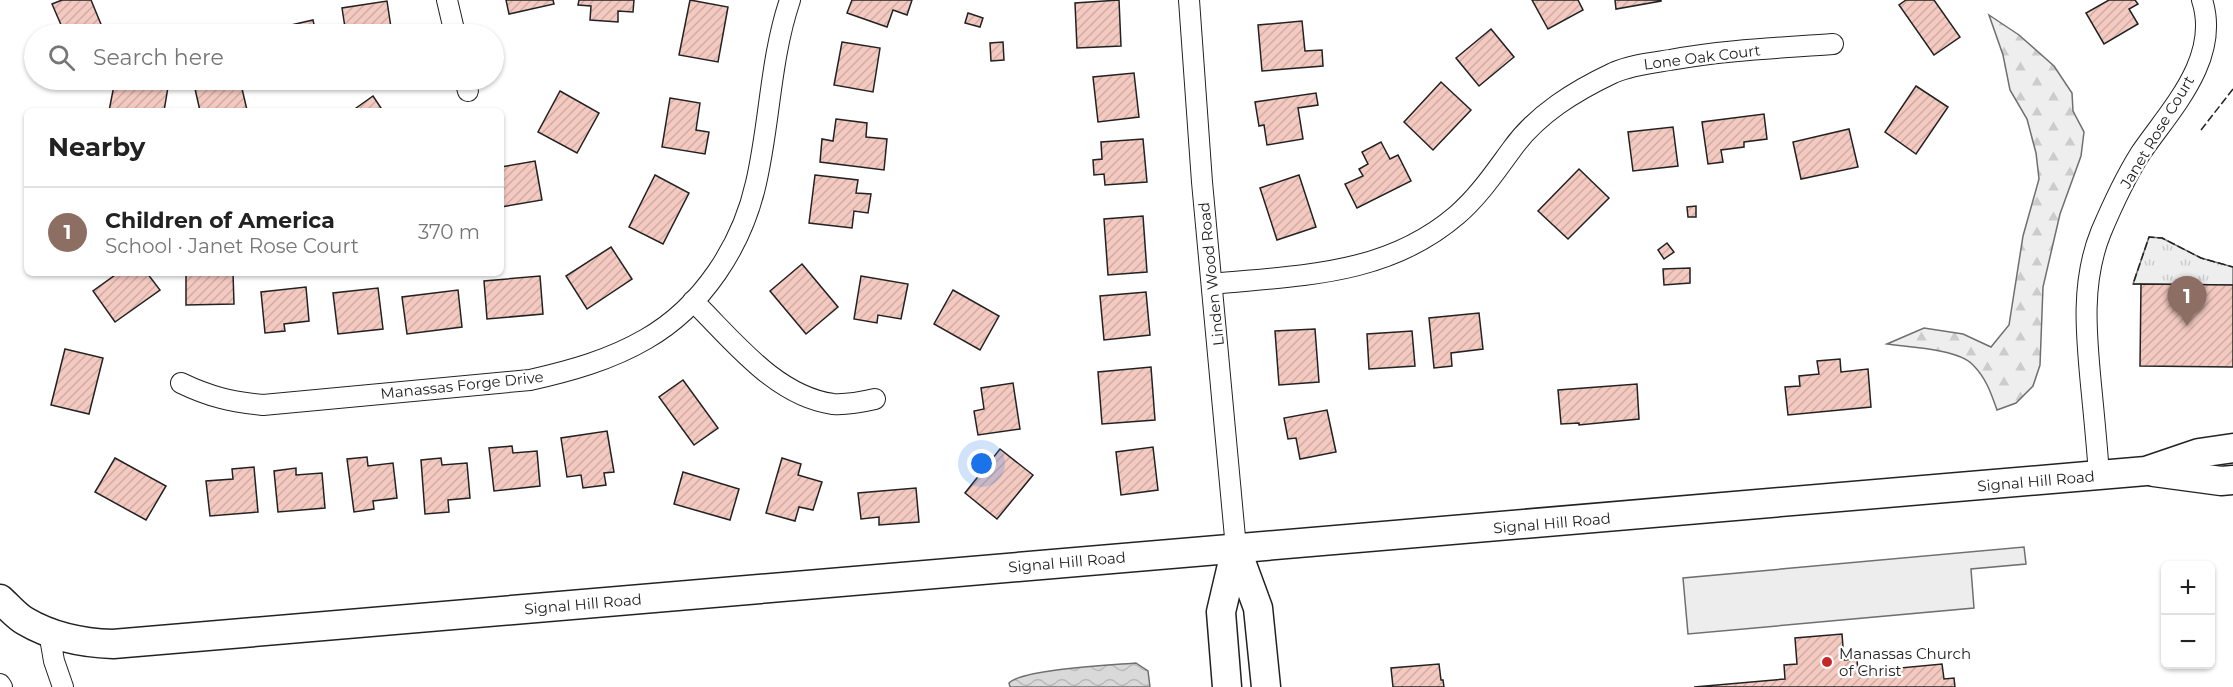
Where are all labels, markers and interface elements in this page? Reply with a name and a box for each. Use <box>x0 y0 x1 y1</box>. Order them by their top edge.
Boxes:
search box <box>24 24 504 90</box>
street label: Lone Oak Court <box>1642 40 1762 74</box>
icon: search <box>45 41 78 74</box>
text: Search here <box>93 44 224 71</box>
street label: Janet Rose Court <box>2115 72 2198 193</box>
text: Nearby <box>48 131 145 163</box>
street label: Linden Wood Road <box>1194 201 1228 347</box>
text: Children of America <box>105 207 335 234</box>
text: 1 <box>64 220 71 244</box>
text: 370 m <box>418 220 480 244</box>
text: School · Janet Rose Court <box>105 234 359 258</box>
pin: 1 <box>2168 276 2206 326</box>
street label: Manassas Forge Drive <box>379 367 545 403</box>
your location <box>967 449 996 478</box>
street label: Signal Hill Road <box>1976 466 2096 496</box>
street label: Signal Hill Road <box>1492 508 1612 538</box>
street label: Signal Hill Road <box>1007 547 1127 577</box>
map controls <box>2161 561 2215 669</box>
button: + <box>2161 561 2215 615</box>
street label: Signal Hill Road <box>523 589 643 619</box>
button: − <box>2161 615 2215 669</box>
place label: Manassas Church of Christ <box>1839 644 1971 680</box>
marker: Manassas Church of Christ <box>1820 655 1834 669</box>

